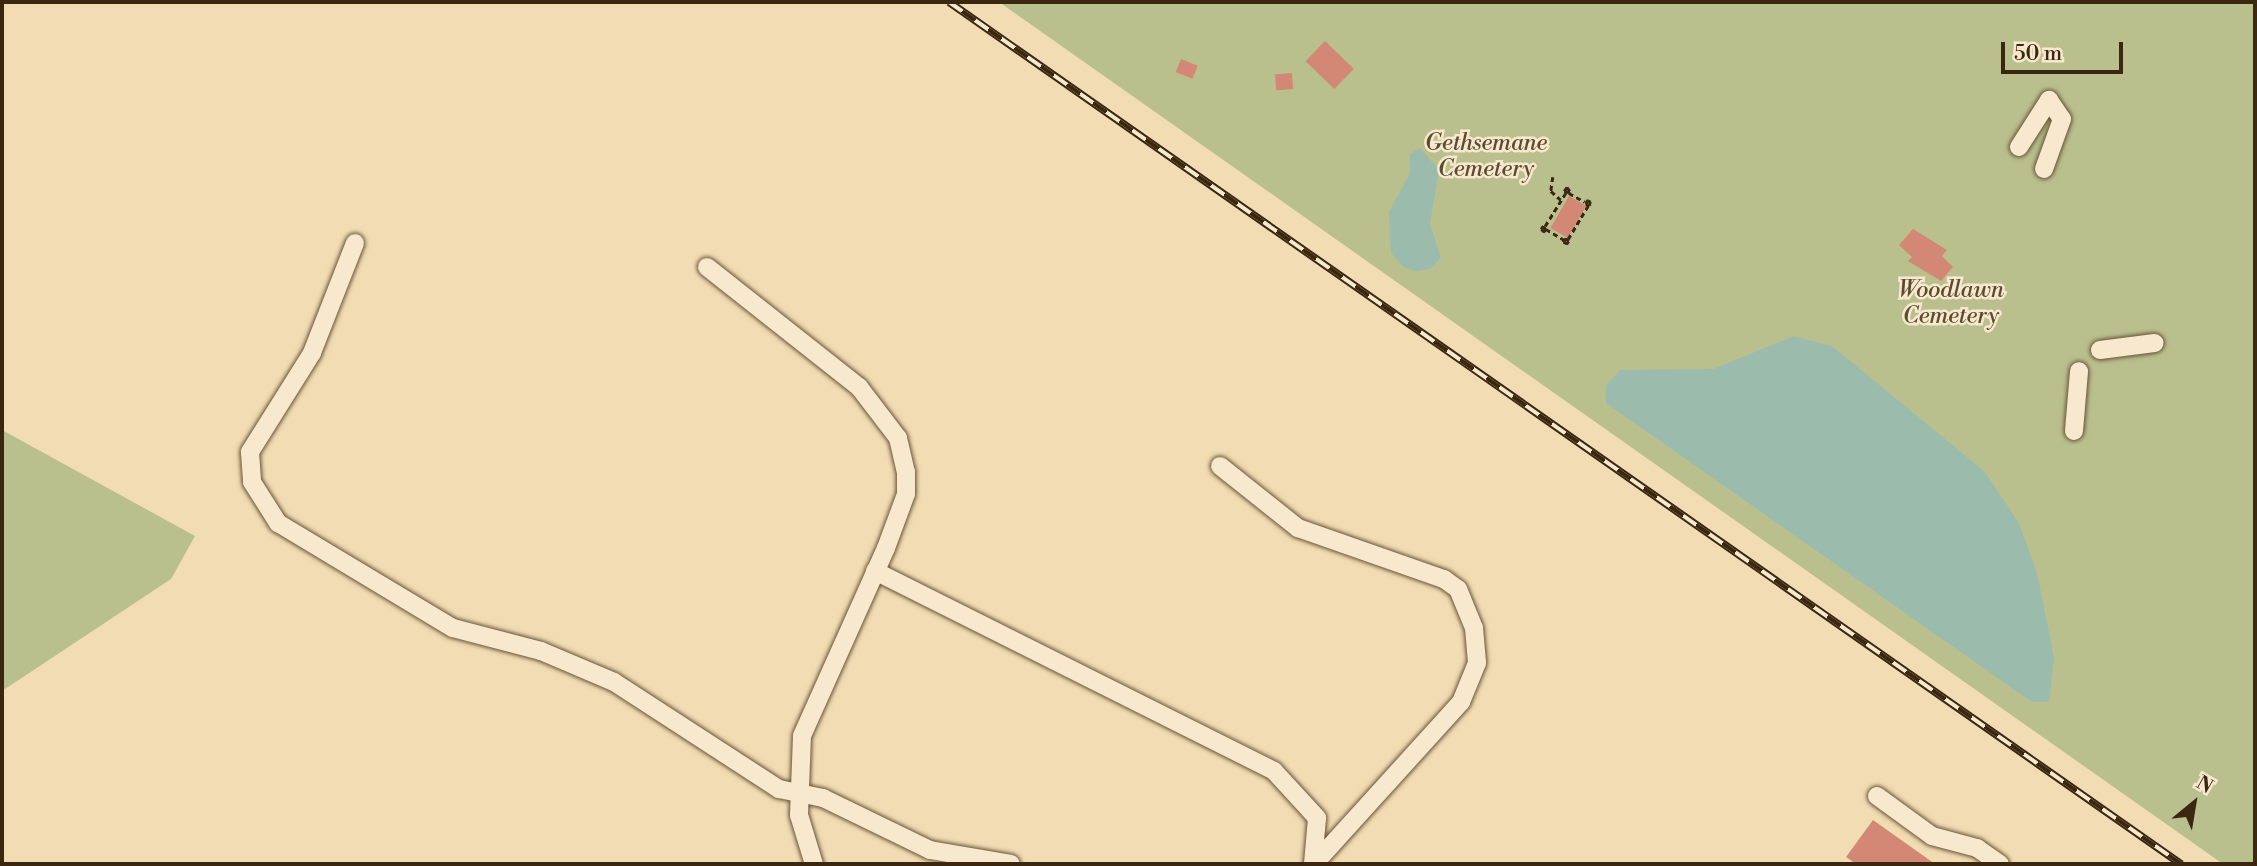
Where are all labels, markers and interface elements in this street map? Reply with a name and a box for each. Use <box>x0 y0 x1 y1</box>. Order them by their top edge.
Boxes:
scale bar <box>2005 28 2128 72</box>
text: 50 m <box>2014 41 2062 67</box>
park label: Gethsemane Cemetery <box>1425 129 1547 183</box>
park label: Woodlawn Cemetery <box>1898 276 2004 330</box>
north arrow <box>2159 768 2229 838</box>
text: N <box>2192 771 2217 799</box>

